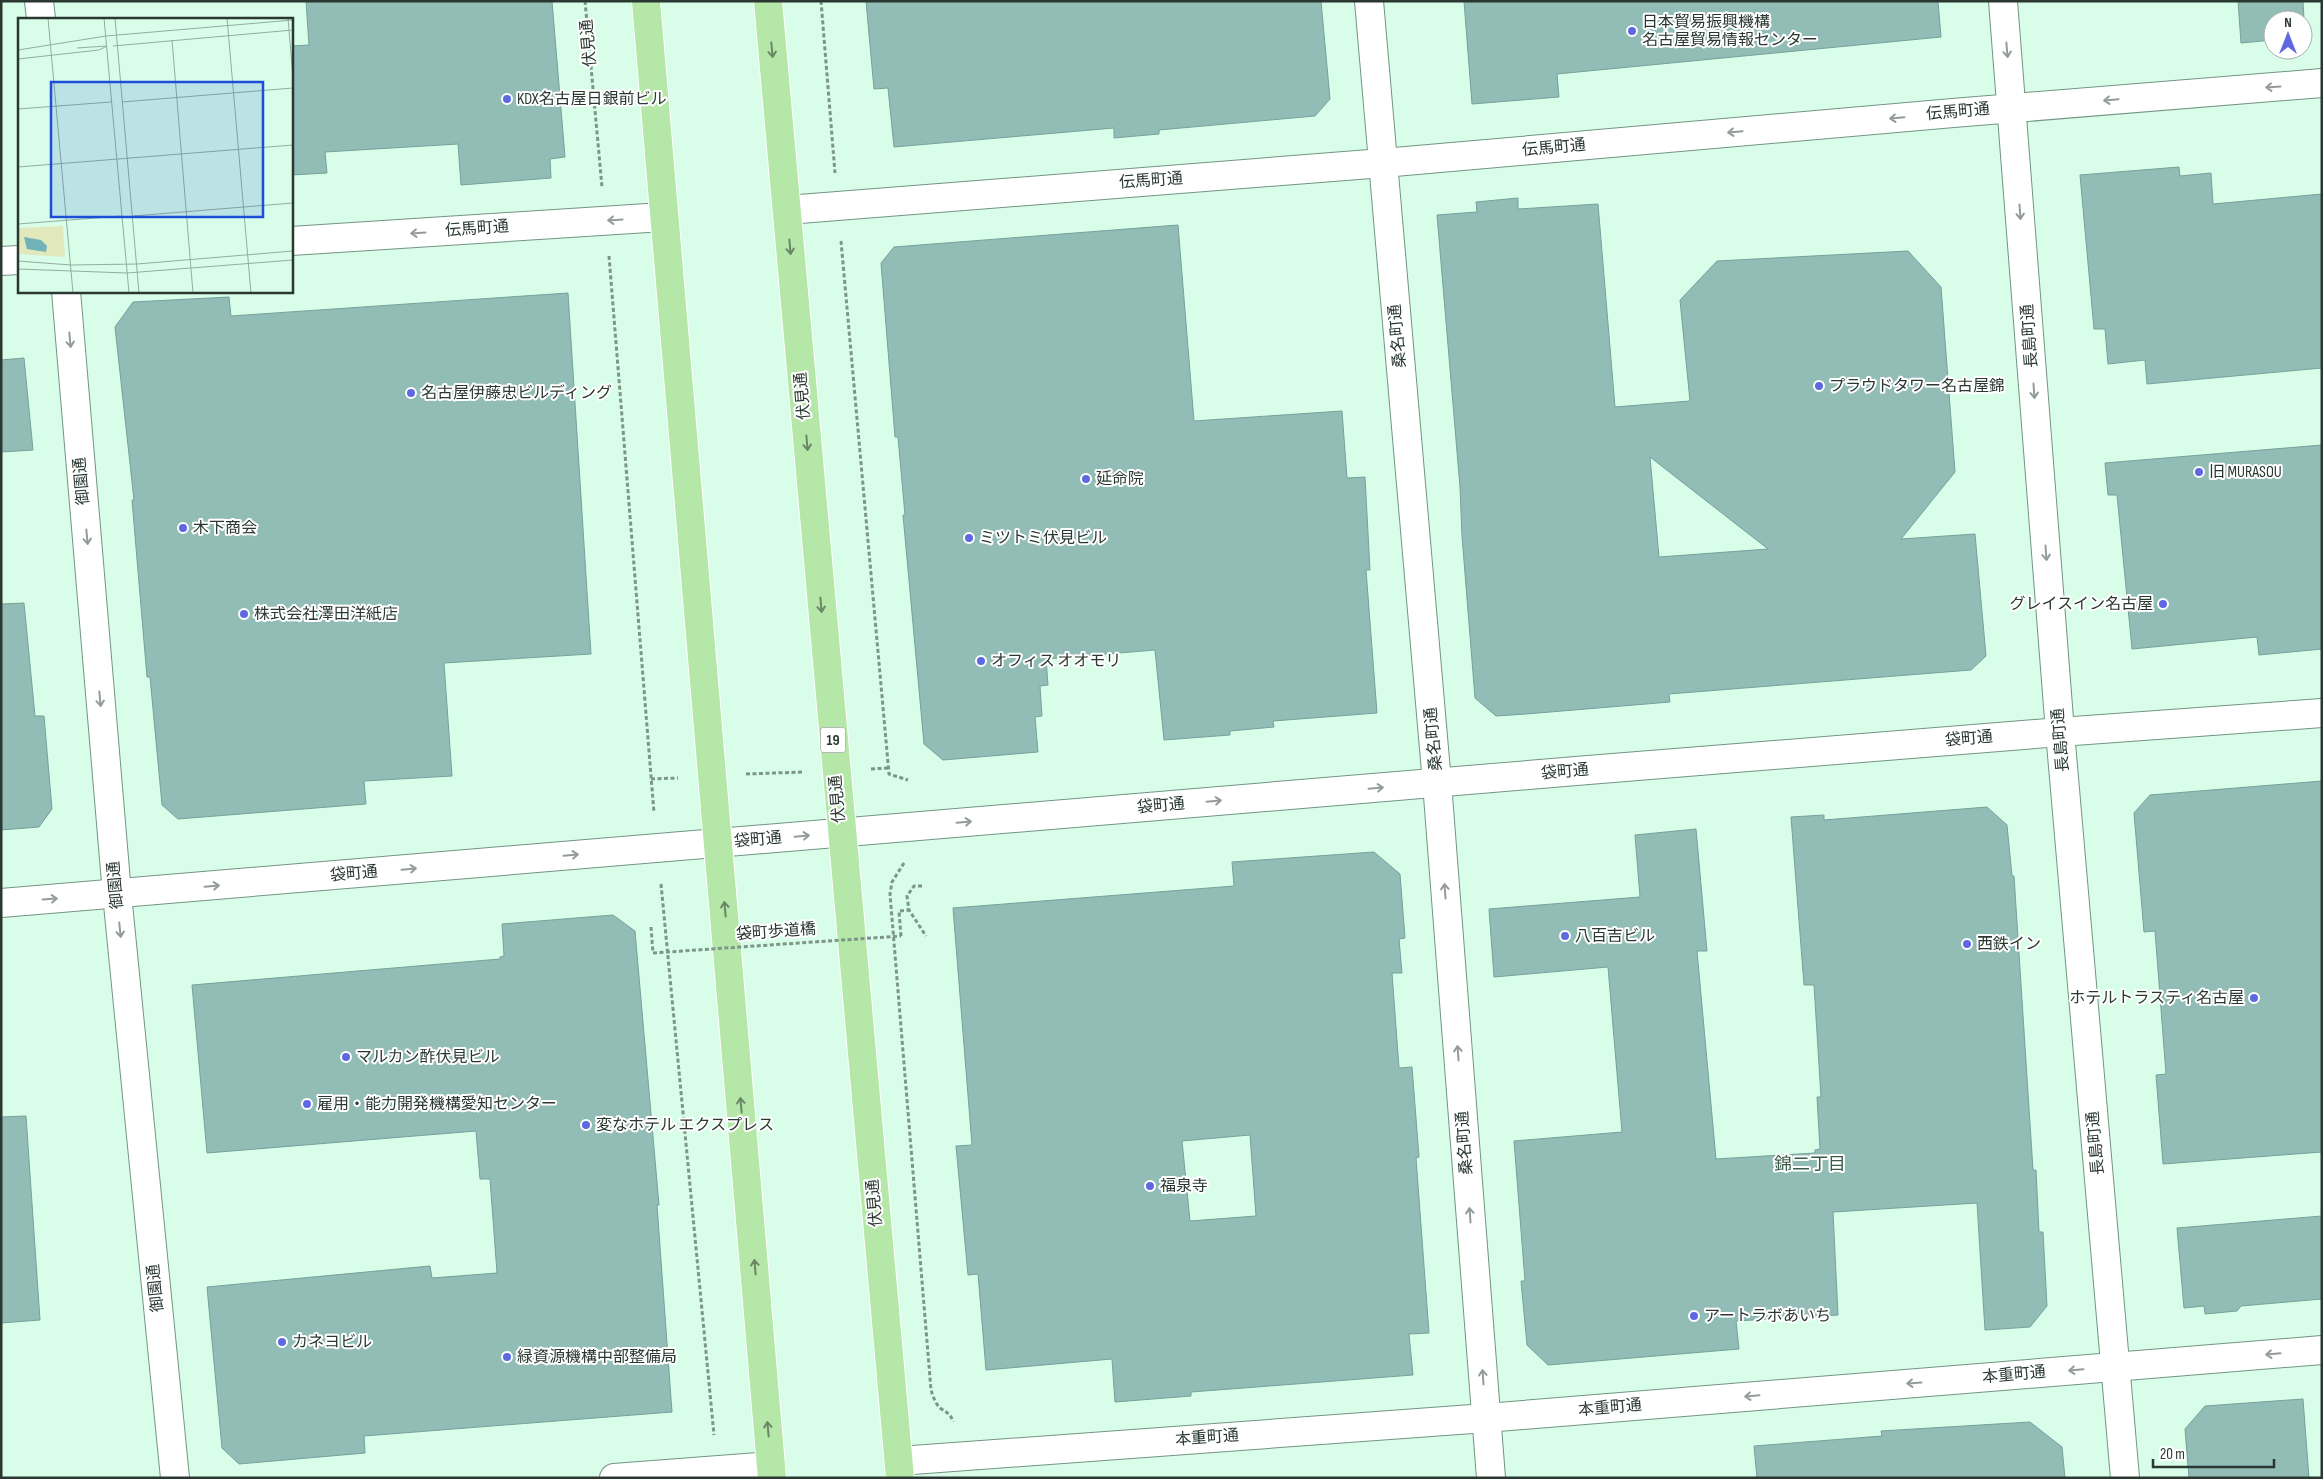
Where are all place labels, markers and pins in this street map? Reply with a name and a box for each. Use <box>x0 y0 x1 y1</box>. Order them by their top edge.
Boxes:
place label: 日本貿易振興機構 名古屋貿易情報センター <box>1642 13 1818 50</box>
marker: 日本貿易振興機構 名古屋貿易情報センター <box>1626 25 1638 37</box>
place label: KDX名古屋日銀前ビル <box>517 90 666 109</box>
marker: KDX名古屋日銀前ビル <box>501 93 513 105</box>
place label: プラウドタワー名古屋錦 <box>1829 377 2005 396</box>
marker: プラウドタワー名古屋錦 <box>1813 380 1825 392</box>
place label: 名古屋伊藤忠ビルディング <box>421 384 612 403</box>
marker: 名古屋伊藤忠ビルディング <box>405 387 417 399</box>
place label: 旧 MURASOU <box>2209 463 2282 482</box>
marker: 旧 MURASOU <box>2193 466 2205 478</box>
place label: 延命院 <box>1096 470 1144 489</box>
marker: 延命院 <box>1080 473 1092 485</box>
place label: 木下商会 <box>193 519 257 538</box>
marker: 木下商会 <box>177 522 189 534</box>
place label: ミツトミ伏見ビル <box>979 529 1107 548</box>
marker: ミツトミ伏見ビル <box>963 532 975 544</box>
place label: グレイスイン名古屋 <box>2009 595 2153 614</box>
marker: グレイスイン名古屋 <box>2157 598 2169 610</box>
place label: 株式会社澤田洋紙店 <box>254 605 398 624</box>
marker: 株式会社澤田洋紙店 <box>238 608 250 620</box>
place label: オフィス オオモリ <box>991 652 1121 671</box>
marker: オフィス オオモリ <box>975 655 987 667</box>
place label: 八百吉ビル <box>1575 927 1655 946</box>
marker: 八百吉ビル <box>1559 930 1571 942</box>
place label: 西鉄イン <box>1977 935 2041 954</box>
marker: 西鉄イン <box>1961 938 1973 950</box>
place label: ホテルトラスティ名古屋 <box>2069 989 2244 1008</box>
marker: ホテルトラスティ名古屋 <box>2248 992 2260 1004</box>
place label: マルカン酢伏見ビル <box>356 1048 500 1067</box>
marker: マルカン酢伏見ビル <box>340 1051 352 1063</box>
place label: 雇用・能力開発機構愛知センター <box>317 1095 557 1114</box>
marker: 雇用・能力開発機構愛知センター <box>301 1098 313 1110</box>
place label: 変なホテル エクスプレス <box>596 1116 774 1135</box>
marker: 変なホテル エクスプレス <box>580 1119 592 1131</box>
place label: 福泉寺 <box>1160 1177 1208 1196</box>
marker: 福泉寺 <box>1144 1180 1156 1192</box>
place label: アートラボあいち <box>1704 1307 1831 1326</box>
marker: アートラボあいち <box>1688 1310 1700 1322</box>
place label: カネヨビル <box>292 1333 372 1352</box>
marker: カネヨビル <box>276 1336 288 1348</box>
place label: 緑資源機構中部整備局 <box>517 1348 677 1367</box>
marker: 緑資源機構中部整備局 <box>501 1351 513 1363</box>

